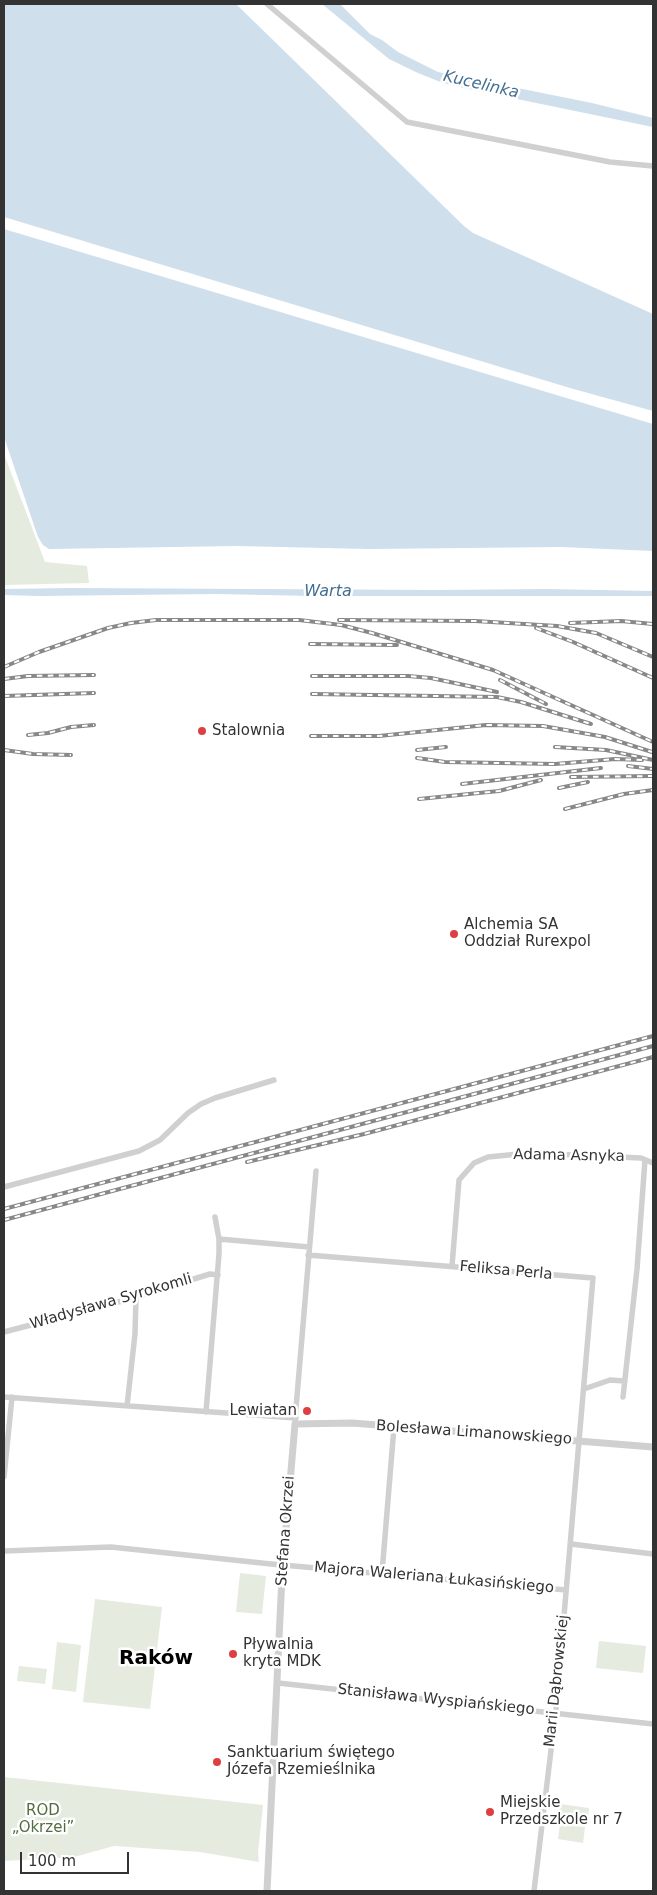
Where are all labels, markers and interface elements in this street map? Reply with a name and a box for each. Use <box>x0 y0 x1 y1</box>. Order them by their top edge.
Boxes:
water label: Kucelinka <box>441 67 521 103</box>
water label: Warta <box>304 582 352 602</box>
place label: Stalownia <box>212 722 285 740</box>
marker: Stalownia <box>196 725 208 737</box>
place label: Alchemia SA Oddział Rurexpol <box>464 916 591 951</box>
marker: Alchemia SA Oddział Rurexpol <box>448 928 460 940</box>
street label: Adama Asnyka <box>513 1146 625 1166</box>
street label: Feliksa Perla <box>459 1258 553 1284</box>
street label: Władysława Syrokomli <box>28 1270 194 1334</box>
place label: Lewiatan <box>229 1402 297 1420</box>
marker: Lewiatan <box>301 1405 313 1417</box>
street label: Bolesława Limanowskiego <box>375 1417 573 1449</box>
street label: Stefana Okrzei <box>273 1475 299 1587</box>
street label: Majora Waleriana Łukasińskiego <box>313 1559 555 1597</box>
street label: Marii Dąbrowskiej <box>541 1614 573 1748</box>
place label: Pływalnia kryta MDK <box>243 1636 321 1671</box>
district label: Raków <box>119 1647 193 1671</box>
marker: Pływalnia kryta MDK <box>227 1648 239 1660</box>
street label: Stanisława Wyspiańskiego <box>337 1681 535 1719</box>
place label: Sanktuarium świętego Józefa Rzemieślnika <box>227 1744 395 1779</box>
marker: Sanktuarium świętego Józefa Rzemieślnika <box>211 1756 223 1768</box>
place label: Miejskie Przedszkole nr 7 <box>500 1794 623 1829</box>
park label: ROD „Okrzei” <box>12 1802 74 1837</box>
marker: Miejskie Przedszkole nr 7 <box>484 1806 496 1818</box>
scale bar <box>22 1842 131 1874</box>
text: 100 m <box>28 1852 76 1870</box>

